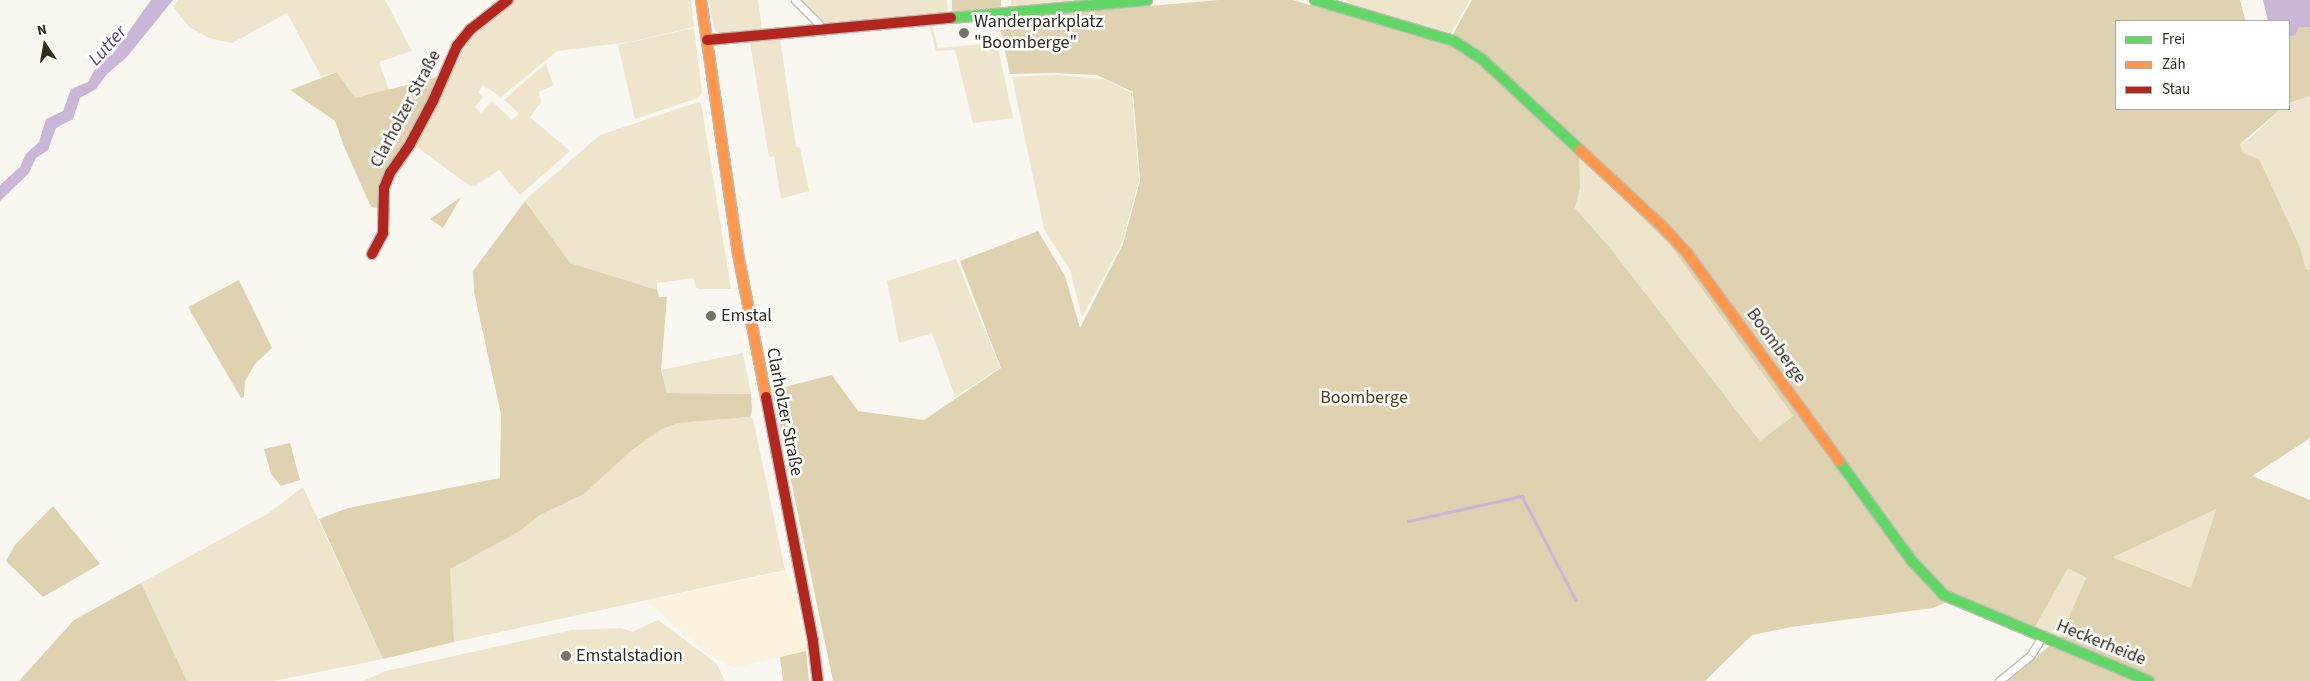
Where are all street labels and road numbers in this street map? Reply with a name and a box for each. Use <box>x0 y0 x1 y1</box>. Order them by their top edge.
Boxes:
street label: Clarholzer Straße <box>366 47 446 171</box>
street label: Boomberge <box>1741 304 1811 388</box>
street label: Clarholzer Straße <box>761 346 807 478</box>
street label: Heckerheide <box>2053 615 2149 671</box>

